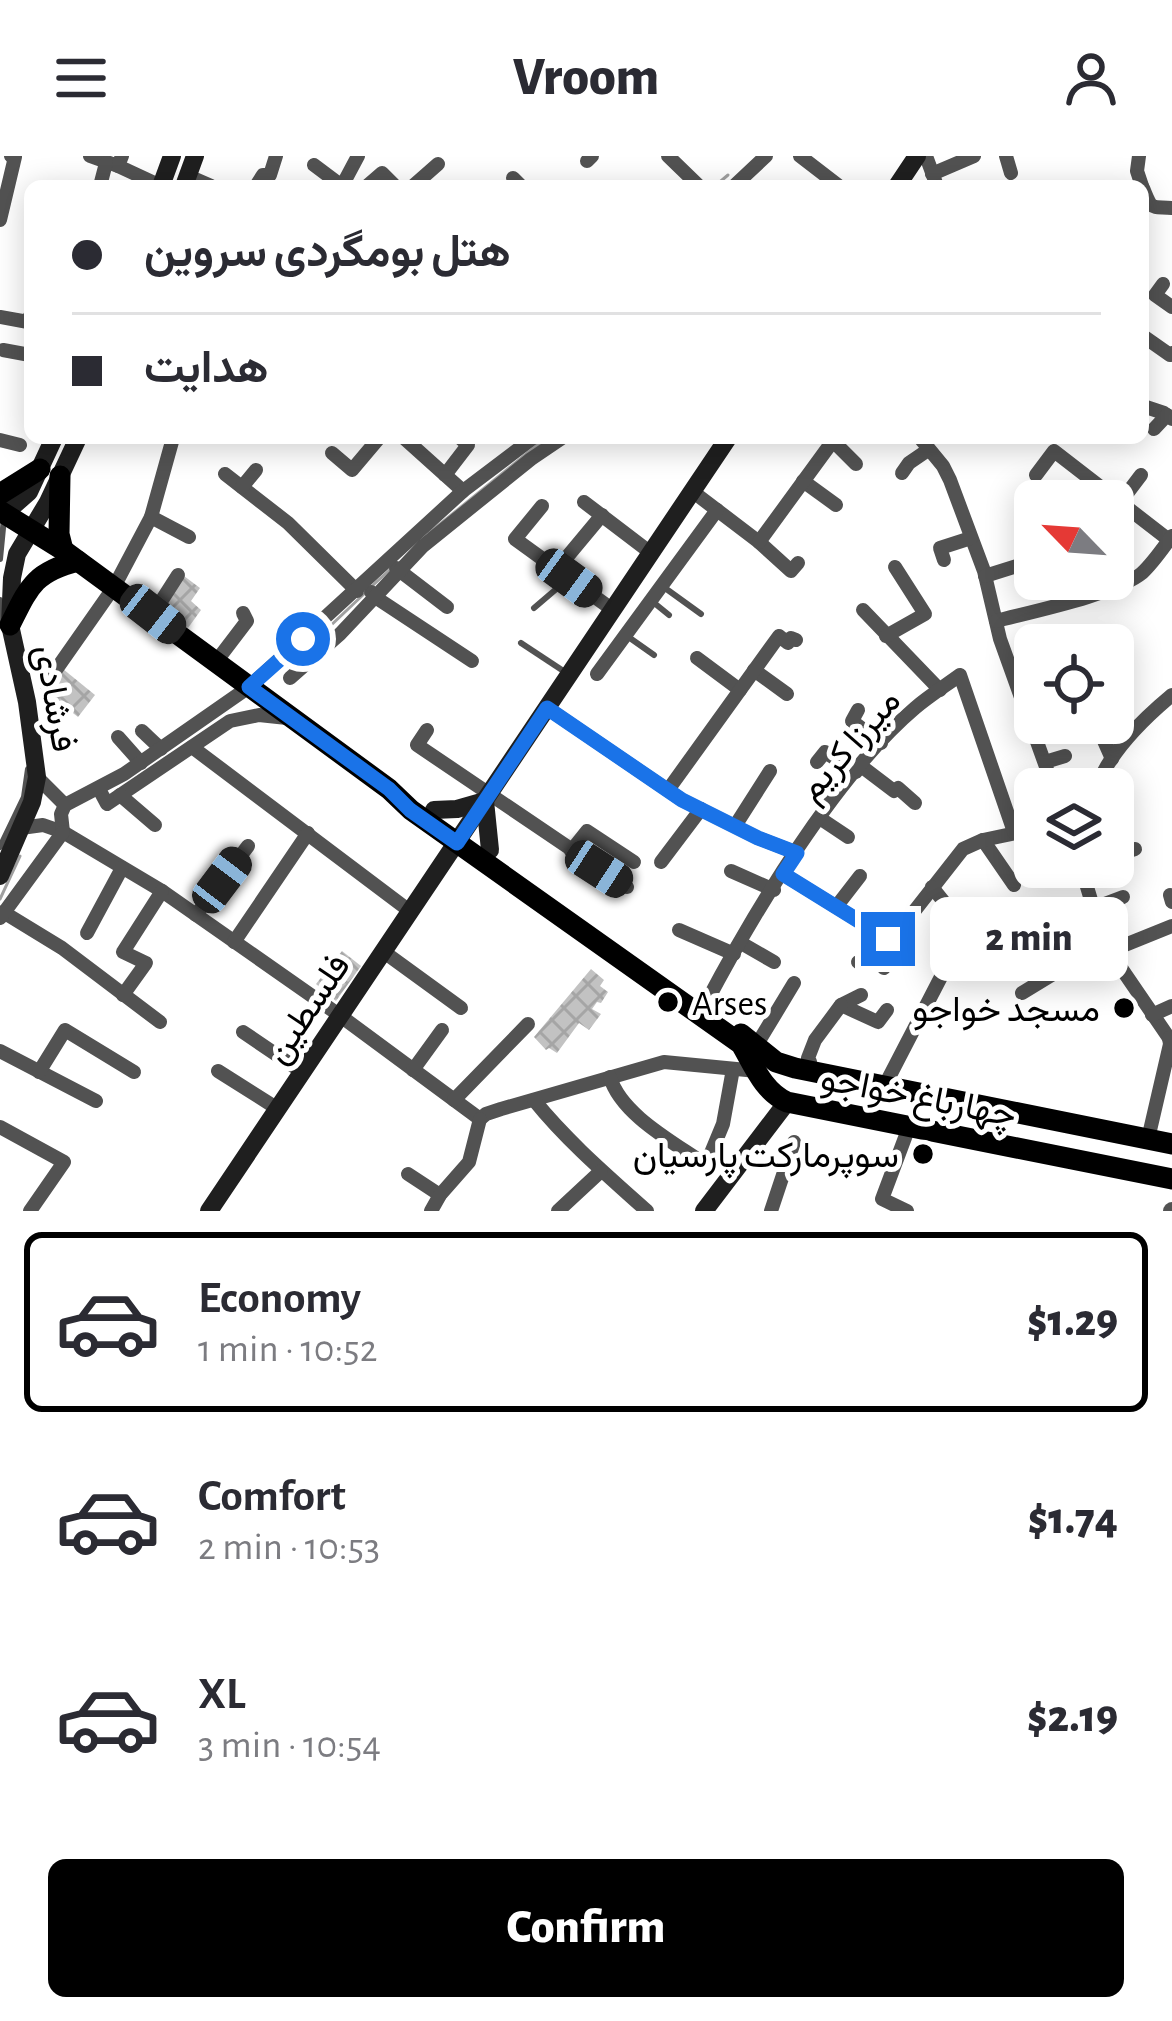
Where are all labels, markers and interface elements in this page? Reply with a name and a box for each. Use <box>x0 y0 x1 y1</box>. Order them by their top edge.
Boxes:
icon: menu <box>48 45 114 111</box>
icon: person <box>1058 45 1124 111</box>
text: Vroom <box>513 51 659 105</box>
text: هتل بومگردی سروین <box>144 230 511 275</box>
text: هدایت <box>144 346 268 391</box>
north arrow <box>1014 480 1134 600</box>
map controls <box>1014 480 1134 888</box>
car <box>529 542 609 614</box>
car <box>114 578 192 650</box>
route start <box>276 612 330 666</box>
button: locate <box>1014 624 1134 744</box>
street label: فرشادی <box>25 642 82 755</box>
street label: میرزا کریم <box>792 683 910 811</box>
button: layers <box>1014 768 1134 888</box>
car <box>559 834 639 904</box>
car <box>186 840 258 920</box>
callout: 2 min <box>930 897 1128 981</box>
route end <box>861 912 915 966</box>
text: 2 min <box>985 919 1073 958</box>
street label: فلسطین <box>258 948 359 1071</box>
place label: Arses <box>692 986 767 1022</box>
marker: Arses <box>655 989 681 1015</box>
place label: مسجد خواجو <box>912 992 1100 1031</box>
marker: مسجد خواجو <box>1111 995 1137 1021</box>
street label: چهارباغ خواجو <box>817 1060 1019 1138</box>
place label: سوپرمارکت پارسیان <box>633 1138 899 1179</box>
marker: سوپرمارکت پارسیان <box>910 1141 936 1167</box>
icon: car <box>54 1268 162 1376</box>
text: Economy <box>198 1276 361 1321</box>
text: $1.29 <box>1027 1299 1118 1344</box>
text: 1 min · 10:52 <box>198 1330 377 1369</box>
icon: car <box>54 1466 162 1574</box>
text: Comfort <box>198 1474 346 1519</box>
text: $1.74 <box>1028 1497 1118 1542</box>
text: 2 min · 10:53 <box>198 1528 380 1567</box>
icon: car <box>54 1664 162 1772</box>
text: XL <box>198 1672 246 1717</box>
text: $2.19 <box>1027 1695 1118 1740</box>
text: 3 min · 10:54 <box>198 1726 381 1765</box>
button: Confirm <box>48 1859 1124 1997</box>

